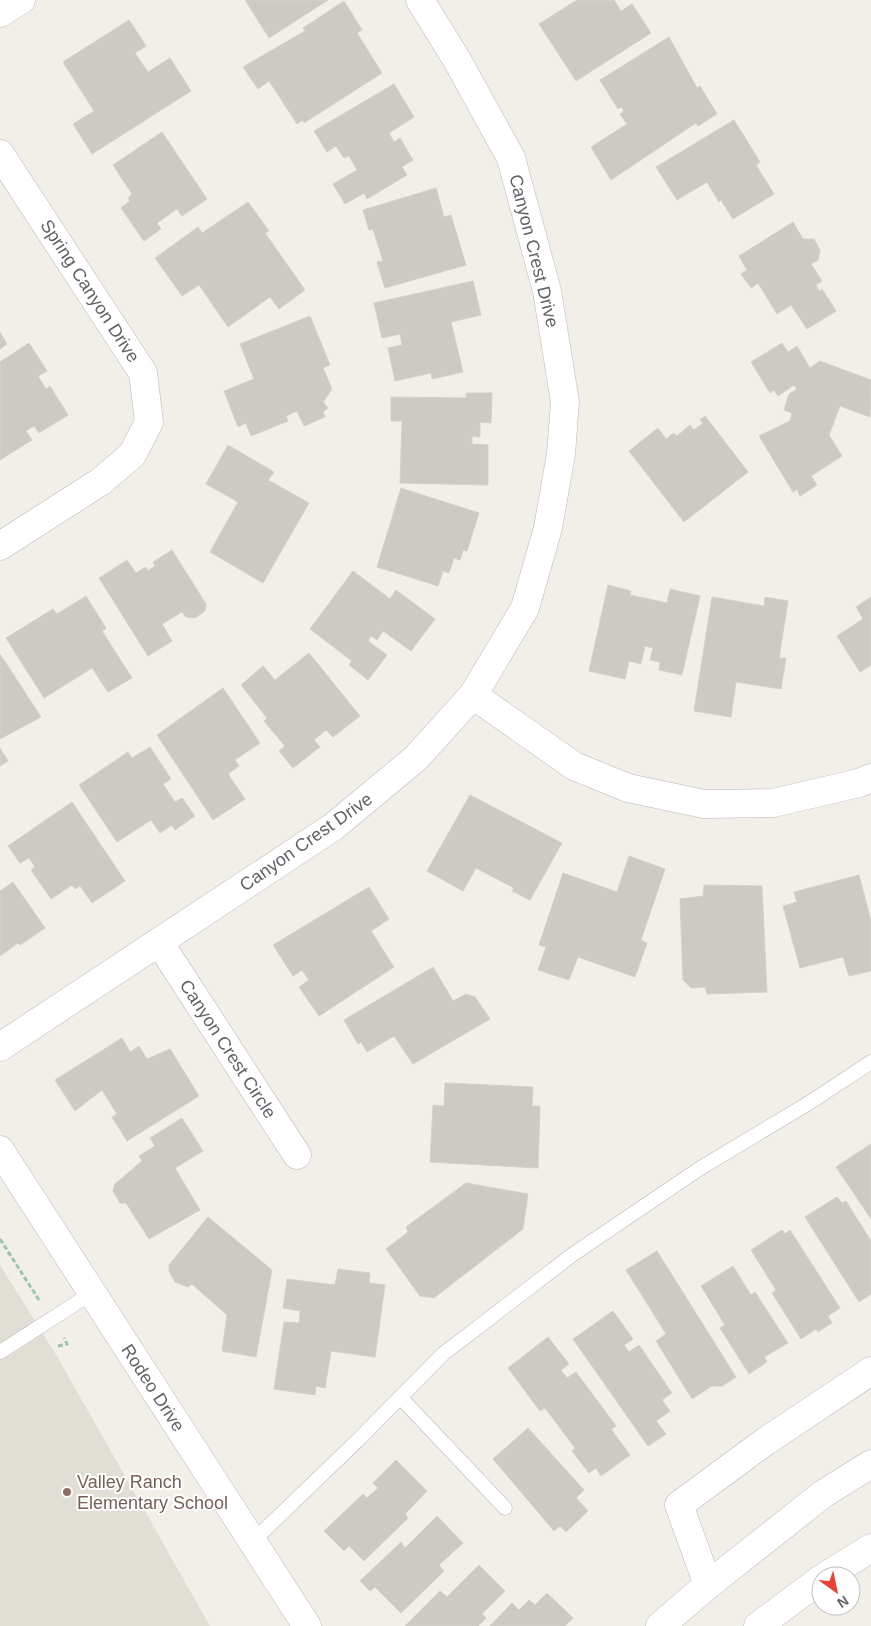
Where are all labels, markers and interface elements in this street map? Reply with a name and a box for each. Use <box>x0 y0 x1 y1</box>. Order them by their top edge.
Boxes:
street label: Canyon Crest Drive <box>505 172 563 330</box>
street label: Spring Canyon Drive <box>36 216 144 366</box>
street label: Canyon Crest Drive <box>236 789 376 895</box>
street label: Canyon Crest Circle <box>176 976 280 1122</box>
street label: Rodeo Drive <box>117 1341 189 1435</box>
place label: Valley Ranch Elementary School <box>77 1472 228 1513</box>
marker: Valley Ranch Elementary School <box>61 1486 73 1498</box>
north arrow <box>811 1566 861 1616</box>
text: N <box>834 1592 852 1611</box>

